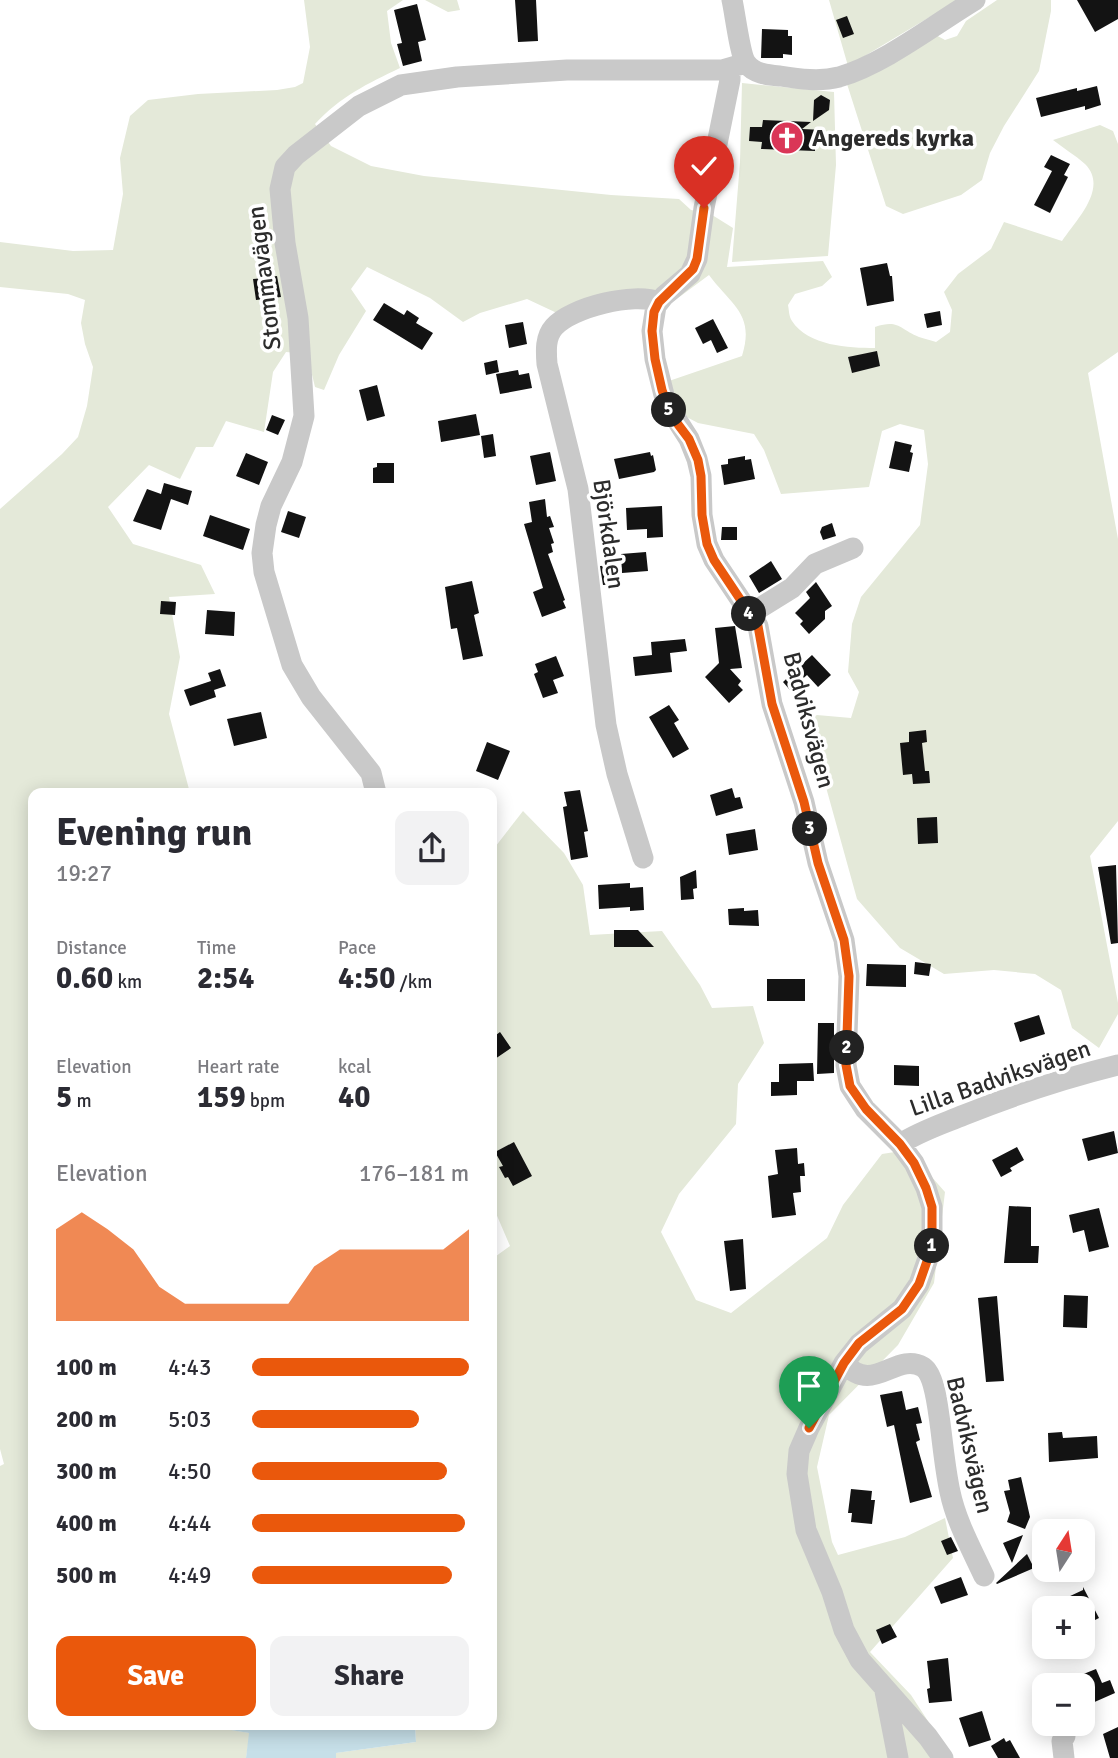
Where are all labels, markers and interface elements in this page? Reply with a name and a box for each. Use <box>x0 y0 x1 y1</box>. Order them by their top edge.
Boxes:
church icon: Angereds kyrka <box>768 119 806 157</box>
place label: Angereds kyrka <box>812 123 974 153</box>
pin <box>674 136 734 208</box>
icon: check <box>685 147 723 185</box>
street label: Stommavägen <box>240 204 288 352</box>
pin: 5 <box>652 392 686 428</box>
text: 5 <box>663 397 674 421</box>
street label: Björkdalen <box>586 477 632 591</box>
pin: 4 <box>732 596 766 632</box>
text: 4 <box>743 601 754 625</box>
street label: Badviksvägen <box>776 649 842 791</box>
text: Evening run <box>56 809 252 856</box>
button: share <box>395 811 469 885</box>
pin: 3 <box>792 812 828 846</box>
text: 3 <box>804 816 815 840</box>
text: 19:27 <box>56 859 112 888</box>
text: Distance <box>56 936 127 960</box>
text: Time <box>197 936 236 960</box>
text: Pace <box>338 936 376 960</box>
text: 0.60 <box>56 960 113 997</box>
text: 2:54 <box>197 960 254 997</box>
text: 4:50 <box>338 960 395 997</box>
text: km <box>113 970 142 994</box>
text: /km <box>395 970 432 994</box>
pin: 2 <box>830 1030 864 1066</box>
street label: Lilla Badviksvägen <box>905 1033 1095 1123</box>
text: 2 <box>841 1035 852 1059</box>
text: Elevation <box>56 1055 132 1079</box>
text: Heart rate <box>197 1055 279 1079</box>
text: kcal <box>338 1055 371 1079</box>
text: 5 <box>56 1079 72 1116</box>
text: 159 <box>197 1079 246 1116</box>
text: 40 <box>338 1079 370 1116</box>
text: m <box>72 1089 92 1113</box>
text: bpm <box>246 1089 285 1113</box>
text: Elevation <box>56 1159 148 1188</box>
text: 176–181 m <box>359 1159 469 1188</box>
pin: 1 <box>914 1228 950 1264</box>
text: 1 <box>926 1233 937 1257</box>
text: 100 m <box>56 1353 117 1382</box>
text: 4:43 <box>168 1353 211 1382</box>
pin <box>779 1356 839 1428</box>
icon: arrive <box>790 1367 828 1405</box>
street label: Badviksvägen <box>940 1374 1000 1516</box>
text: 200 m <box>56 1405 117 1434</box>
text: 5:03 <box>168 1405 211 1434</box>
text: 300 m <box>56 1457 117 1486</box>
text: 4:50 <box>168 1457 211 1486</box>
text: 400 m <box>56 1509 117 1538</box>
text: 4:44 <box>168 1509 211 1538</box>
north arrow <box>1032 1519 1096 1582</box>
map controls <box>1032 1519 1095 1736</box>
text: 500 m <box>56 1561 117 1590</box>
text: 4:49 <box>168 1561 211 1590</box>
button: + <box>1032 1596 1095 1659</box>
button: Save <box>56 1636 256 1716</box>
button: Share <box>270 1636 469 1716</box>
button: − <box>1032 1673 1095 1736</box>

